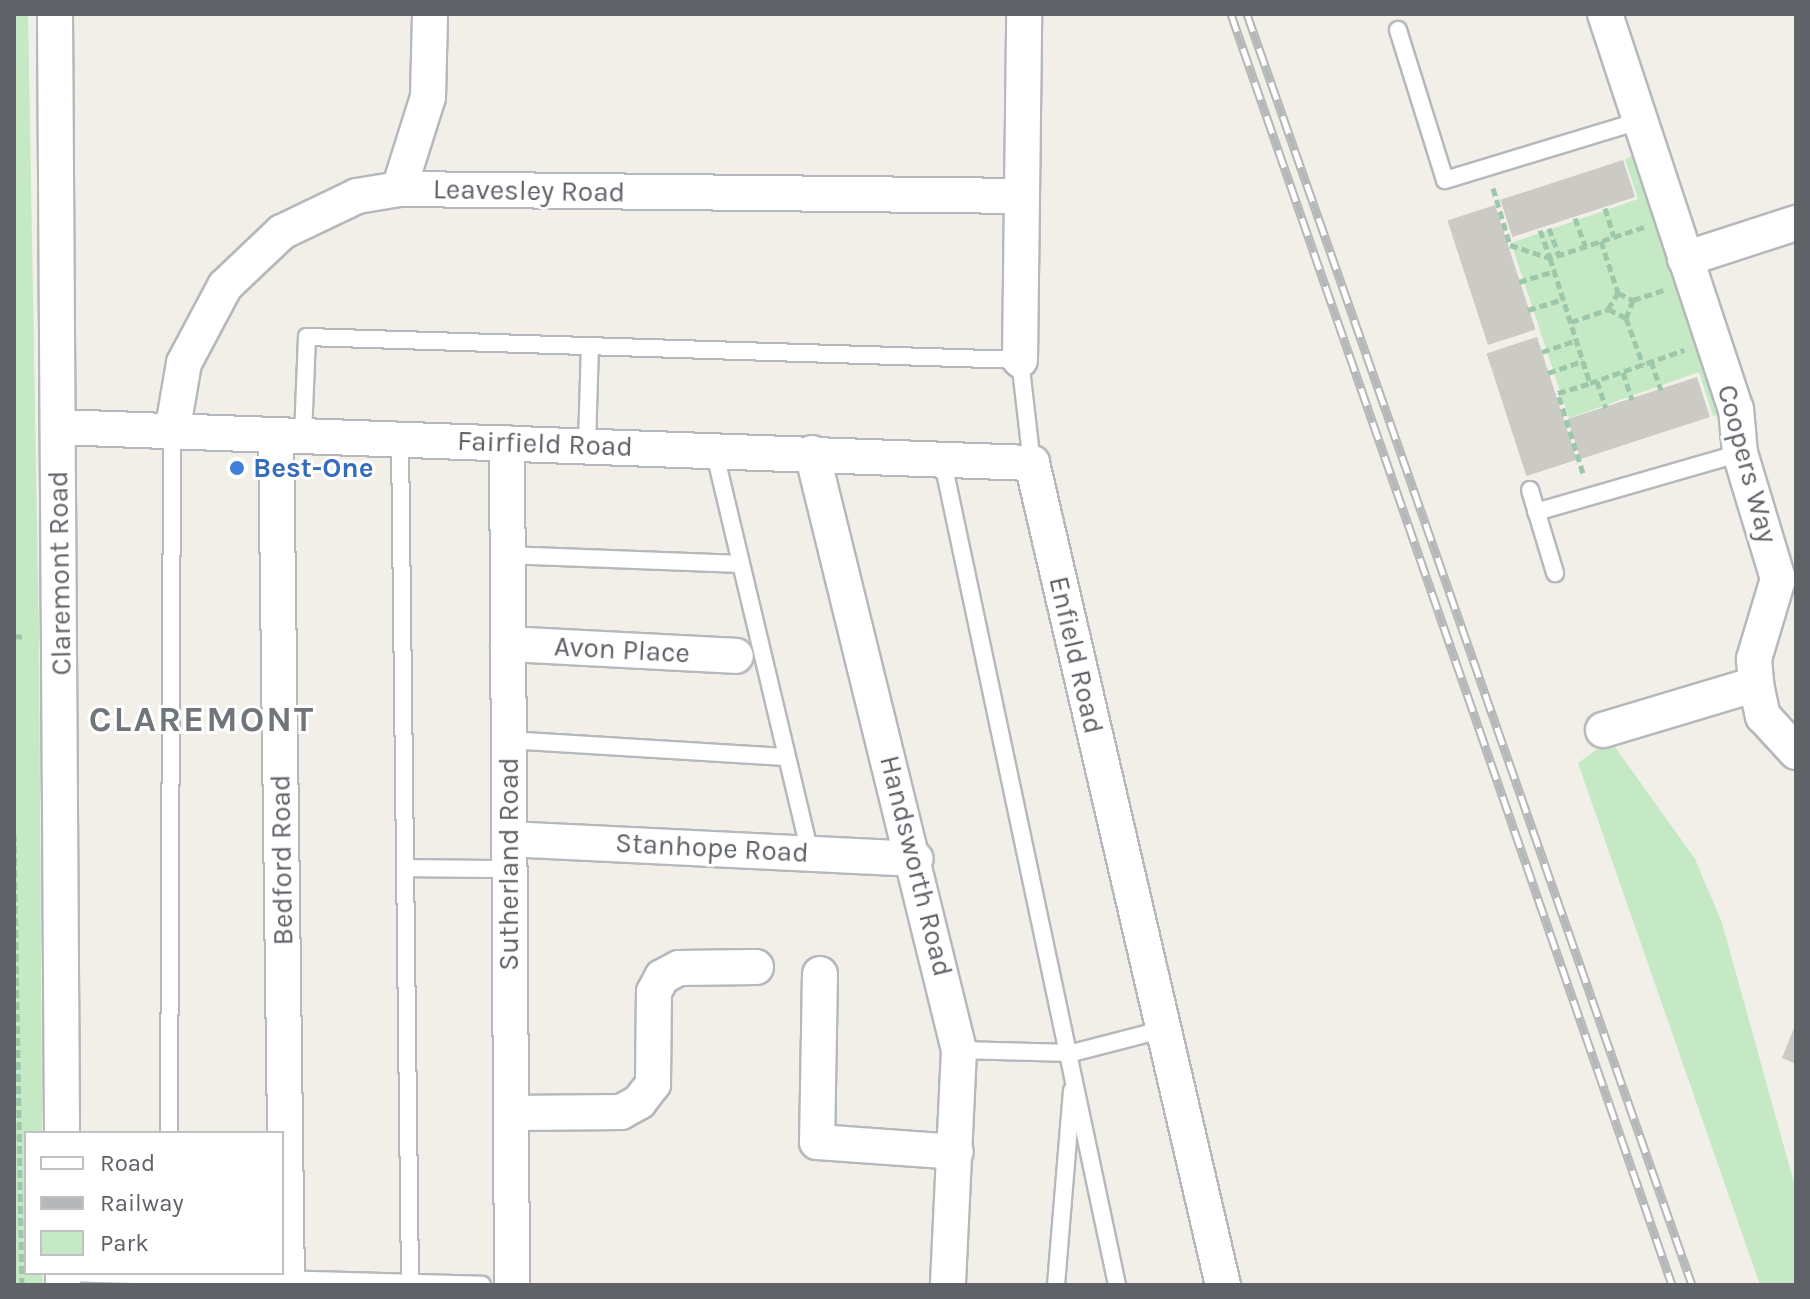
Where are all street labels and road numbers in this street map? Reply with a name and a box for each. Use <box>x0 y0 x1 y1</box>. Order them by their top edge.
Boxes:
street label: Leavesley Road <box>433 173 625 209</box>
street label: Coopers Way <box>1710 381 1784 547</box>
street label: Fairfield Road <box>457 424 633 464</box>
street label: Claremont Road <box>41 470 79 676</box>
street label: Enfield Road <box>1042 573 1110 737</box>
street label: Avon Place <box>553 630 691 670</box>
street label: Handsworth Road <box>872 752 960 980</box>
street label: Sutherland Road <box>492 757 526 971</box>
street label: Bedford Road <box>264 774 300 946</box>
street label: Stanhope Road <box>614 826 810 870</box>

